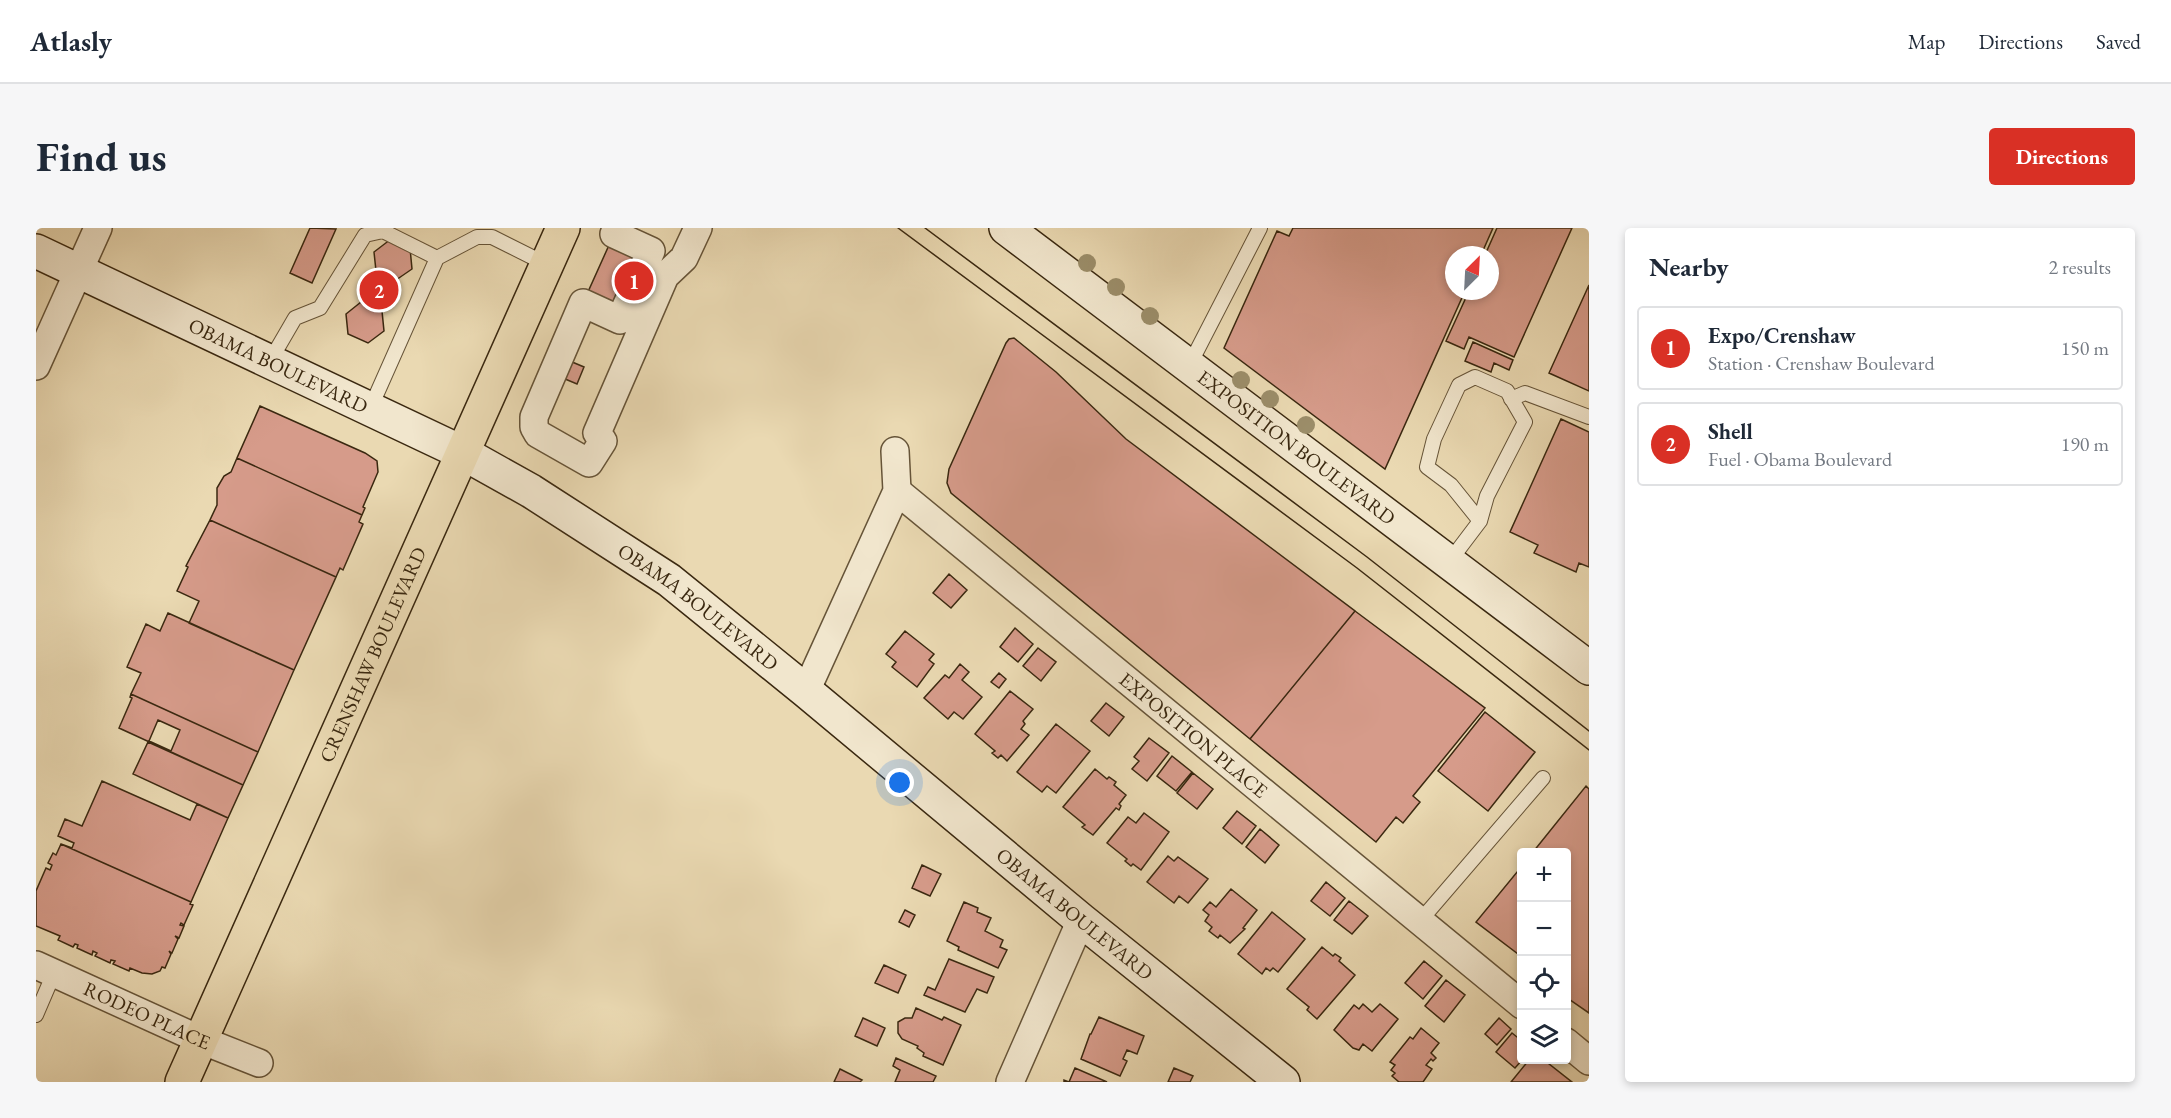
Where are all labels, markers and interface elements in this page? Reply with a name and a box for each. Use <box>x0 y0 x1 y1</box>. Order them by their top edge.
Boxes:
text: Atlasly <box>30 23 112 59</box>
text: Map <box>1908 28 1945 55</box>
text: Directions <box>1978 28 2063 55</box>
text: Saved <box>2096 28 2141 55</box>
button: Directions <box>1989 128 2135 185</box>
text: Find us <box>36 129 167 184</box>
north arrow <box>1445 246 1499 300</box>
text: Nearby <box>1649 250 1729 284</box>
text: 2 results <box>2048 254 2111 280</box>
pin: 1 <box>614 259 654 304</box>
pin: 2 <box>360 268 398 312</box>
street label: OBAMA BOULEVARD <box>184 312 372 419</box>
text: Expo/Crenshaw <box>1708 321 1856 350</box>
text: 1 <box>1665 335 1676 361</box>
text: 150 m <box>2061 335 2109 361</box>
text: Station · Crenshaw Boulevard <box>1708 350 1935 376</box>
street label: EXPOSITION BOULEVARD <box>1192 364 1401 531</box>
text: Shell <box>1708 417 1753 446</box>
text: 2 <box>1665 431 1676 457</box>
text: 190 m <box>2061 431 2109 457</box>
text: Fuel · Obama Boulevard <box>1708 446 1892 472</box>
street label: OBAMA BOULEVARD <box>613 538 784 677</box>
street label: CRENSHAW BOULEVARD <box>313 543 432 766</box>
street label: EXPOSITION PLACE <box>1114 666 1273 804</box>
your location <box>885 768 914 797</box>
street label: OBAMA BOULEVARD <box>991 842 1159 986</box>
map controls <box>1517 848 1571 1064</box>
button: + <box>1517 848 1571 902</box>
button: − <box>1517 902 1571 956</box>
button: locate <box>1517 956 1571 1010</box>
street label: RODEO PLACE <box>79 975 214 1055</box>
button: layers <box>1517 1010 1571 1064</box>

